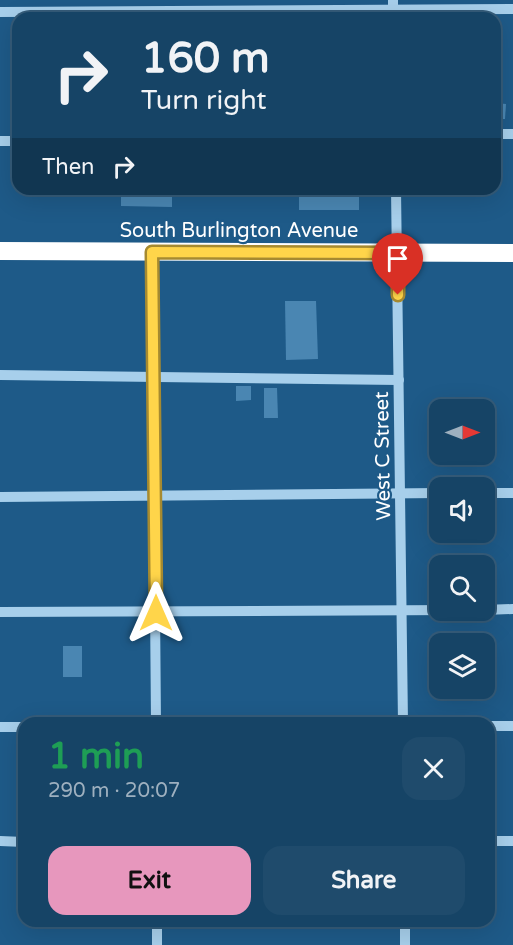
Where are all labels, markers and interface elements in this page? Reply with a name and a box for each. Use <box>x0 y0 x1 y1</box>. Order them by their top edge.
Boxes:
text: 160 m <box>141 33 270 84</box>
icon: right <box>42 36 120 114</box>
text: Turn right <box>141 84 267 117</box>
icon: right <box>107 150 140 183</box>
text: Then <box>42 154 95 180</box>
street label: South Burlington Avenue <box>120 219 358 243</box>
pin <box>372 233 423 295</box>
icon: arrive <box>381 242 414 275</box>
street label: West C Street <box>370 391 396 521</box>
north arrow <box>429 399 495 465</box>
map controls <box>429 399 495 699</box>
button: sound <box>429 477 495 543</box>
button: search <box>429 555 495 621</box>
position arrow <box>124 581 188 645</box>
button: layers <box>429 633 495 699</box>
text: 1 min <box>48 735 144 778</box>
button: close <box>402 737 465 800</box>
text: 290 m · 20:07 <box>48 779 180 803</box>
button: Exit <box>48 846 251 915</box>
button: Share <box>263 846 465 915</box>

